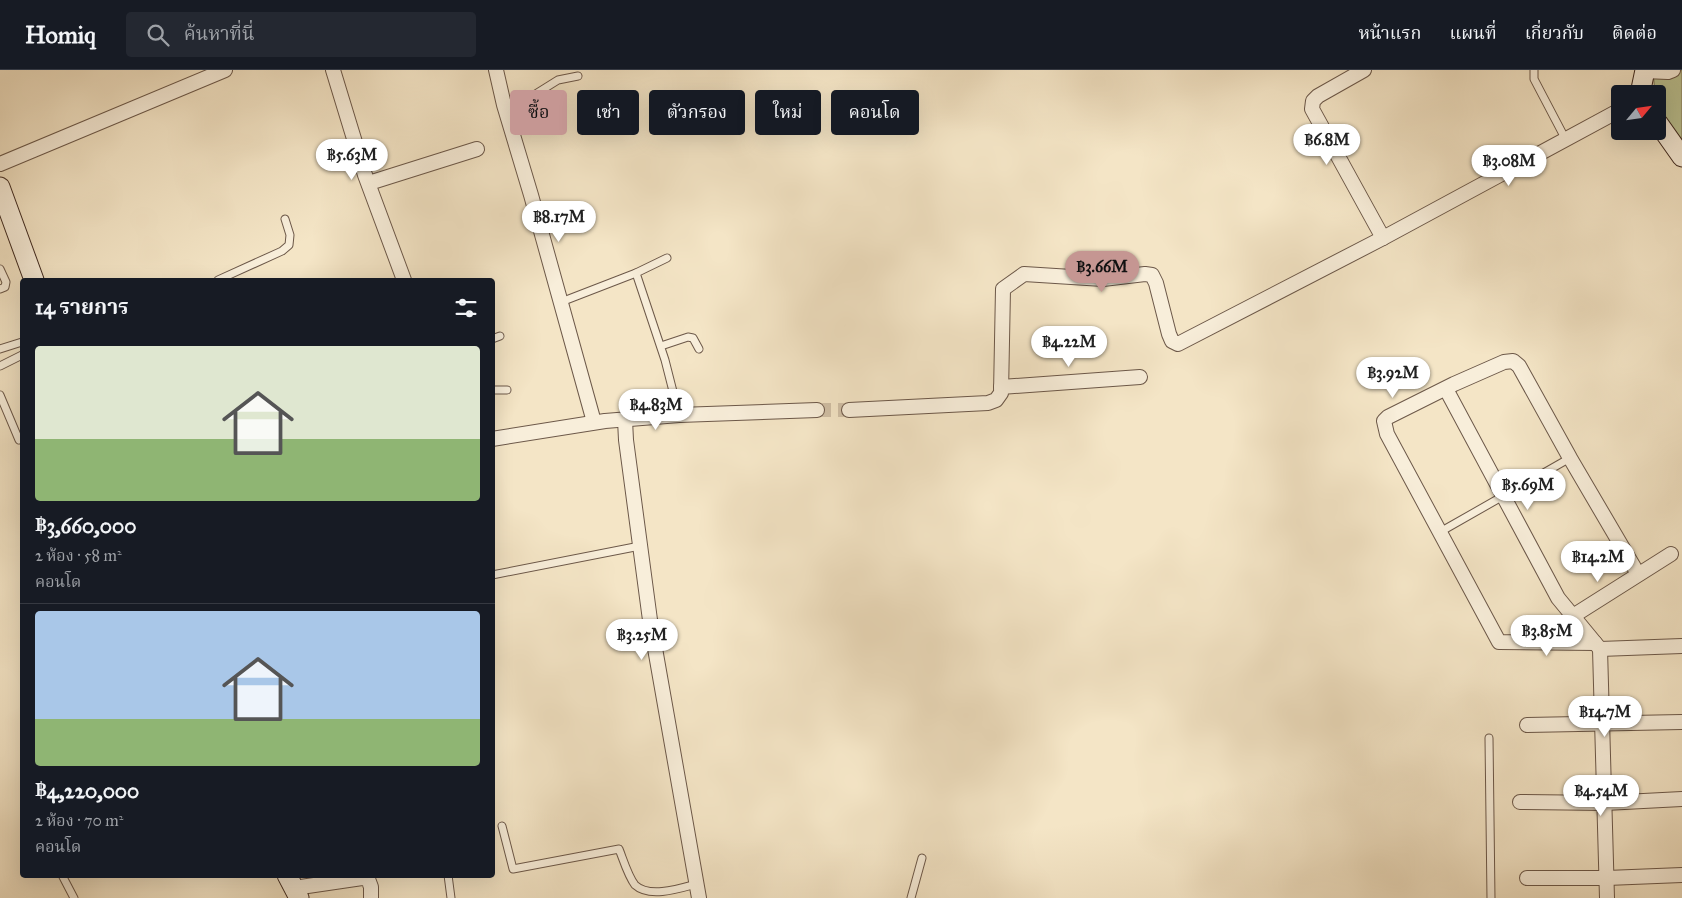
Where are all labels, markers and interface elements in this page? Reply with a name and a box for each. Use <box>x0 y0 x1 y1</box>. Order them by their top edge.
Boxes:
search box <box>126 12 476 57</box>
text: Homiq <box>25 20 96 50</box>
icon: search <box>144 21 172 49</box>
text: ค้นหาที่นี่ <box>184 22 255 45</box>
text: หน้าแรก <box>1358 22 1421 44</box>
text: แผนที่ <box>1449 22 1497 44</box>
text: เกี่ยวกับ <box>1525 22 1584 44</box>
text: ติดต่อ <box>1612 22 1657 44</box>
north arrow <box>1611 85 1666 140</box>
map controls <box>1611 85 1666 140</box>
chip: ซื้อ <box>510 90 567 135</box>
chip: เช่า <box>577 90 639 135</box>
chip: ตัวกรอง <box>649 90 745 135</box>
chip: ใหม่ <box>755 90 821 135</box>
chip: คอนโด <box>831 90 919 135</box>
pin: ฿6.8M <box>1292 124 1362 166</box>
text: ฿6.8M <box>1304 130 1350 149</box>
pin: ฿5.63M <box>311 138 393 181</box>
pin: ฿3.08M <box>1468 144 1550 187</box>
text: ฿5.63M <box>327 145 377 164</box>
text: ฿3.08M <box>1483 151 1535 170</box>
pin: ฿8.17M <box>518 200 600 243</box>
text: ฿8.17M <box>533 207 585 226</box>
pin: ฿3.66M <box>1061 250 1143 293</box>
text: ฿3.66M <box>1076 257 1128 276</box>
text: 14 รายการ <box>35 294 129 320</box>
icon: filters <box>452 294 480 322</box>
pin: ฿4.22M <box>1028 326 1110 368</box>
text: ฿4.22M <box>1042 332 1096 351</box>
pin: ฿3.92M <box>1352 356 1434 399</box>
text: ฿3.92M <box>1367 363 1419 382</box>
icon: home <box>213 378 303 468</box>
pin: ฿4.83M <box>615 388 697 431</box>
text: ฿4.83M <box>630 395 682 414</box>
pin: ฿5.69M <box>1487 468 1569 511</box>
text: ฿5.69M <box>1502 475 1554 494</box>
text: ฿3,660,000 <box>35 513 136 539</box>
pin: ฿14.2M <box>1557 540 1639 583</box>
text: 2 ห้อง · 58 m² <box>35 546 122 565</box>
text: ฿14.2M <box>1572 547 1624 566</box>
text: คอนโด <box>35 572 81 591</box>
pin: ฿3.85M <box>1506 614 1588 657</box>
pin: ฿3.25M <box>601 618 683 661</box>
text: ฿3.85M <box>1521 621 1573 640</box>
text: ฿3.25M <box>617 625 667 644</box>
icon: home <box>213 644 303 734</box>
pin: ฿14.7M <box>1564 696 1646 738</box>
text: ฿14.7M <box>1579 702 1631 721</box>
pin: ฿4.54M <box>1560 774 1642 817</box>
text: ฿4,220,000 <box>35 778 139 804</box>
text: ฿4.54M <box>1574 781 1628 800</box>
text: 2 ห้อง · 70 m² <box>35 811 123 830</box>
text: คอนโด <box>35 837 81 856</box>

